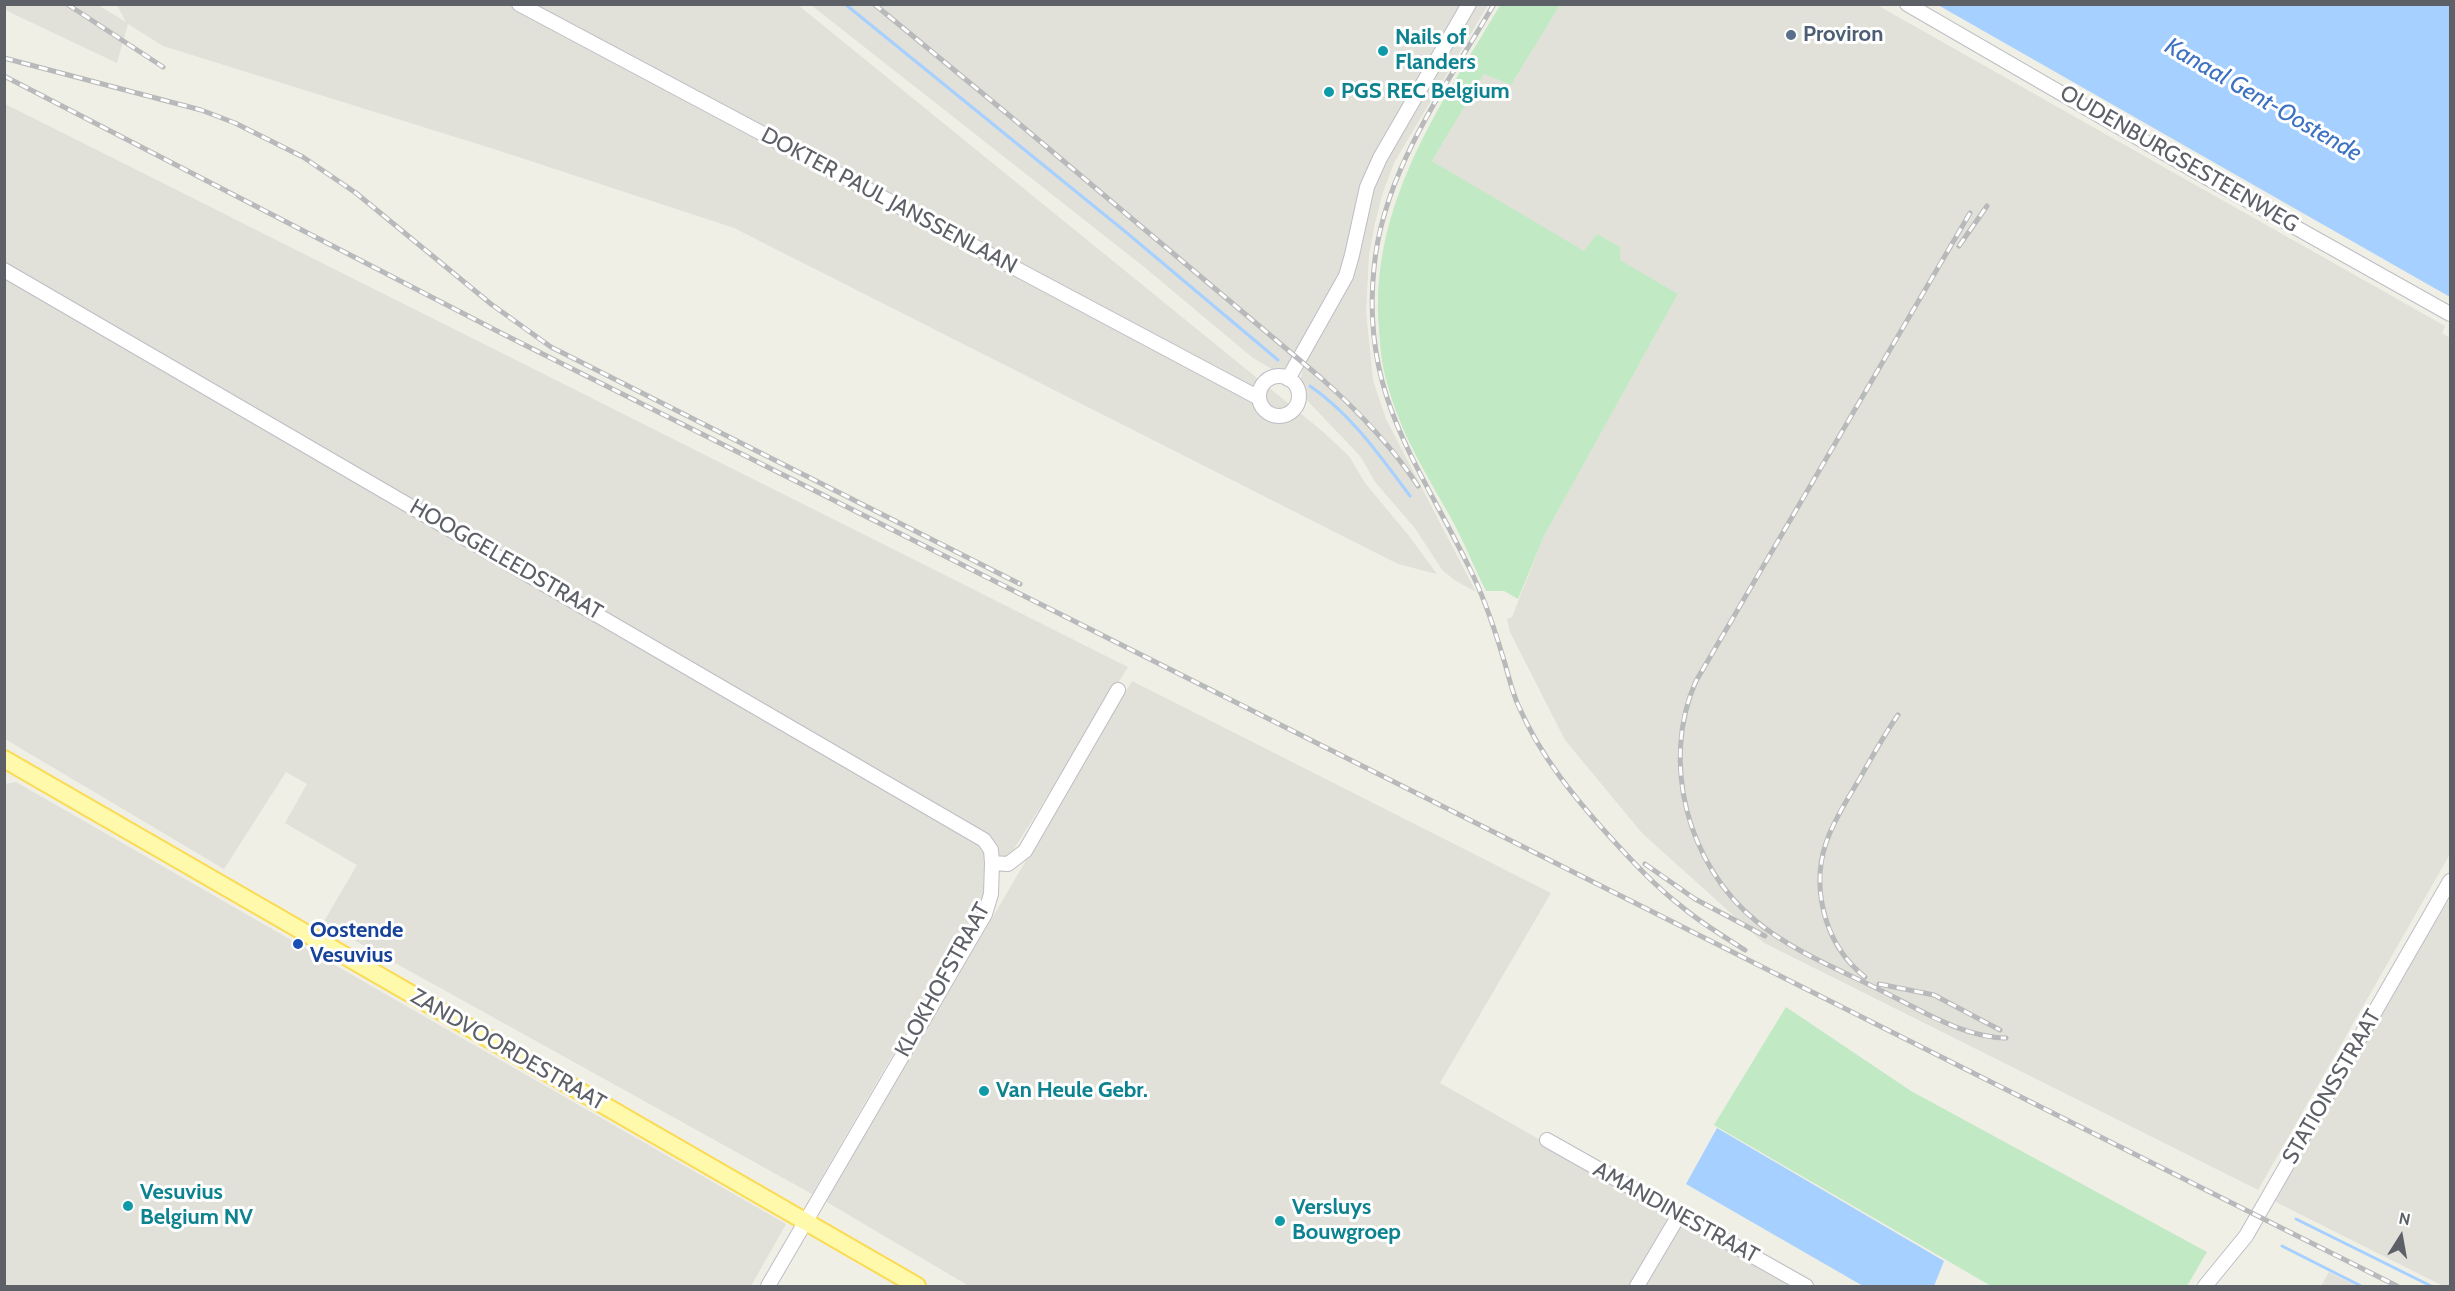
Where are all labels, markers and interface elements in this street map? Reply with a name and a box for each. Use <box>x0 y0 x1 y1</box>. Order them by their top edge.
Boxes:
place label: Proviron <box>1803 22 1883 48</box>
place label: Nails of Flanders <box>1395 25 1476 76</box>
marker: Proviron <box>1784 28 1798 42</box>
water label: Kanaal Gent-Oostende <box>2160 32 2366 168</box>
marker: Nails of Flanders <box>1376 44 1390 58</box>
place label: PGS REC Belgium <box>1341 79 1510 105</box>
street label: OUDENBURGSESTEENWEG <box>2055 80 2303 238</box>
marker: PGS REC Belgium <box>1322 85 1336 99</box>
street label: DOKTER PAUL JANSSENLAAN <box>757 122 1021 280</box>
street label: HOOGGELEEDSTRAAT <box>405 494 607 626</box>
street label: KLOKHOFSTRAAT <box>890 898 996 1062</box>
place label: Oostende Vesuvius <box>310 918 403 969</box>
marker: Oostende Vesuvius <box>291 937 305 951</box>
street label: ZANDVOORDESTRAAT <box>406 983 610 1117</box>
street label: STATIONSSTRAAT <box>2277 1005 2387 1169</box>
place label: Van Heule Gebr. <box>996 1078 1148 1104</box>
marker: Van Heule Gebr. <box>977 1084 991 1098</box>
street label: AMANDINESTRAAT <box>1589 1157 1763 1269</box>
place label: Vesuvius Belgium NV <box>140 1180 253 1232</box>
place label: Versluys Bouwgroep <box>1292 1195 1401 1246</box>
marker: Vesuvius Belgium NV <box>121 1199 135 1213</box>
north arrow <box>2371 1207 2431 1267</box>
text: N <box>2397 1208 2412 1229</box>
marker: Versluys Bouwgroep <box>1273 1214 1287 1228</box>

